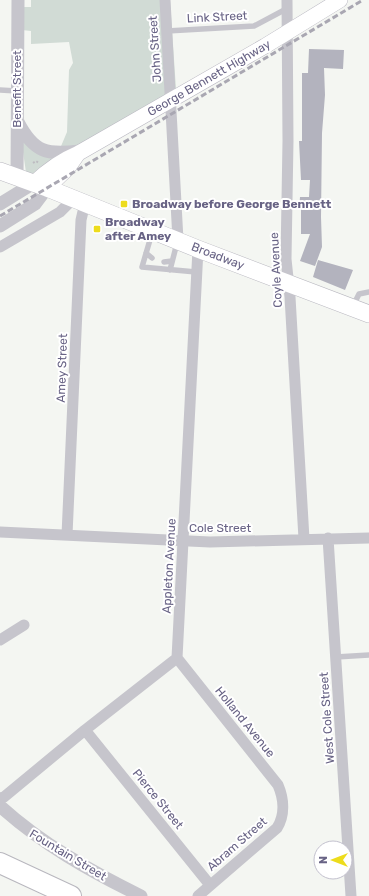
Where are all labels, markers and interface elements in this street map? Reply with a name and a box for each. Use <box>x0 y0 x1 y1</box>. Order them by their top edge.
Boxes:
street label: Link Street <box>186 8 248 26</box>
street label: John Street <box>146 15 164 83</box>
street label: George Bennett Highway <box>145 37 273 119</box>
street label: Benefit Street <box>10 50 24 128</box>
place label: Broadway before George Bennett <box>132 197 332 211</box>
marker: Broadway before George Bennett <box>119 199 129 209</box>
place label: Broadway after Amey <box>105 215 171 243</box>
marker: Broadway after Amey <box>92 224 102 234</box>
street label: Coyle Avenue <box>267 232 285 308</box>
street label: Broadway <box>190 239 247 273</box>
street label: Amey Street <box>54 333 70 403</box>
street label: Appleton Avenue <box>160 518 179 614</box>
street label: Cole Street <box>189 521 251 535</box>
street label: West Cole Street <box>317 671 337 764</box>
street label: Holland Avenue <box>212 684 278 760</box>
street label: Pierce Street <box>130 766 187 832</box>
street label: Abram Street <box>204 814 270 874</box>
street label: Fountain Street <box>27 827 109 884</box>
north arrow <box>313 840 353 880</box>
text: N <box>317 856 330 864</box>

